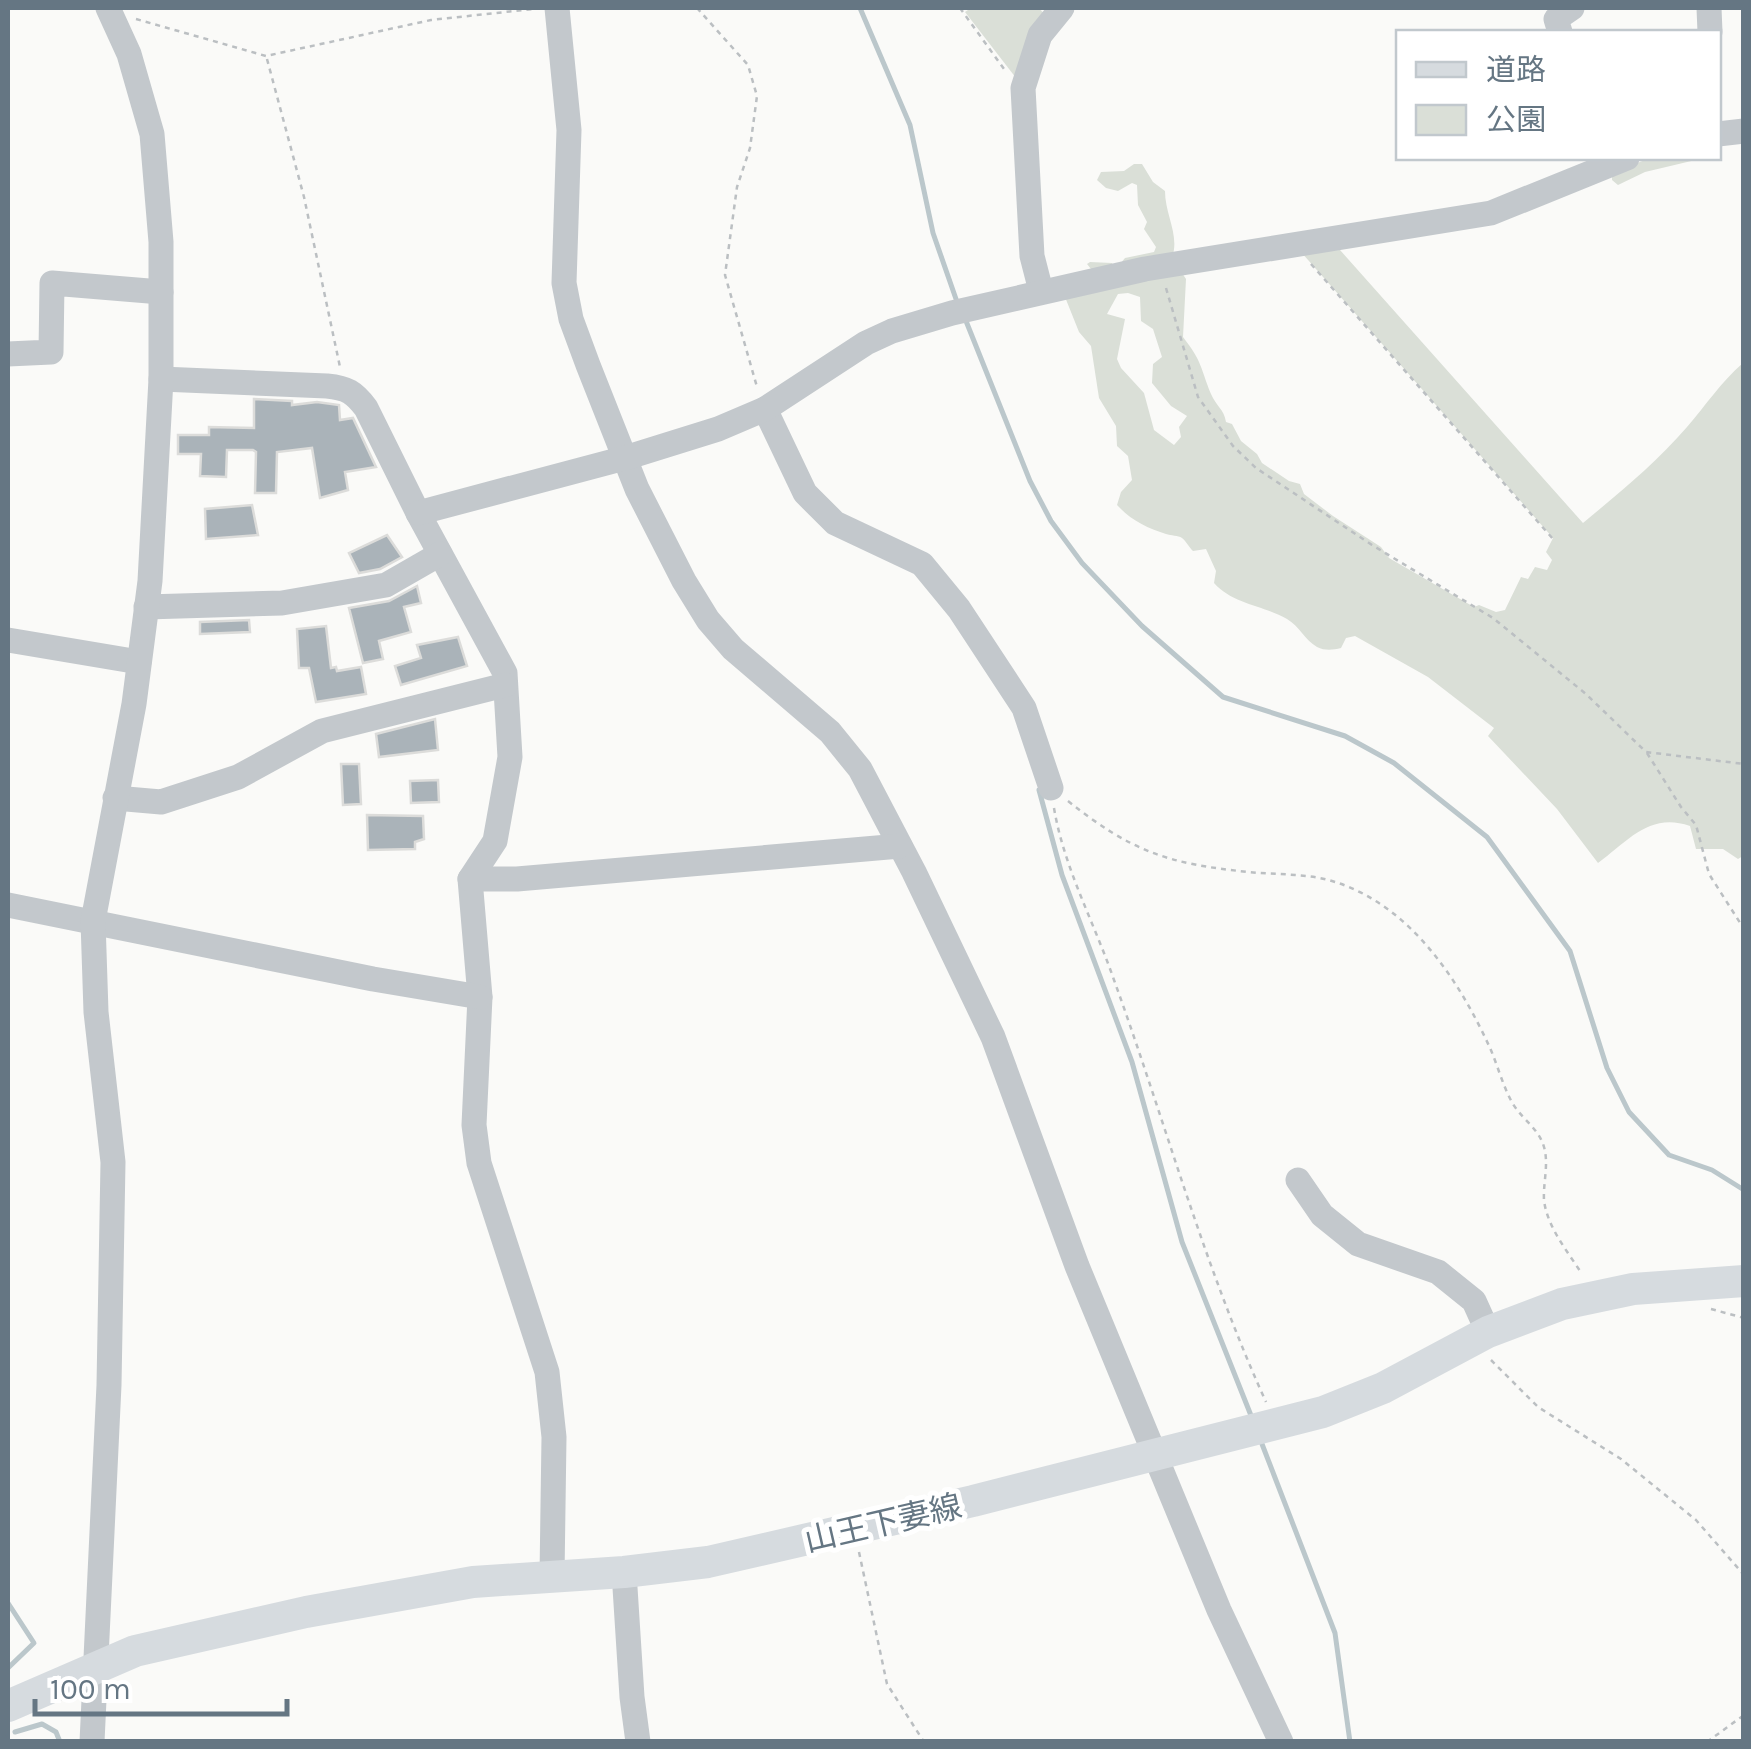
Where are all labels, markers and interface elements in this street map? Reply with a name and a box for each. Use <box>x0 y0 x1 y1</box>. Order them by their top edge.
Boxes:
legend <box>1396 30 1721 160</box>
text: 道路 <box>1486 52 1546 88</box>
text: 公園 <box>1486 102 1546 138</box>
street label: 山王下妻線 <box>801 1487 965 1560</box>
scale bar <box>35 1654 288 1716</box>
text: 100 m <box>50 1671 131 1707</box>

